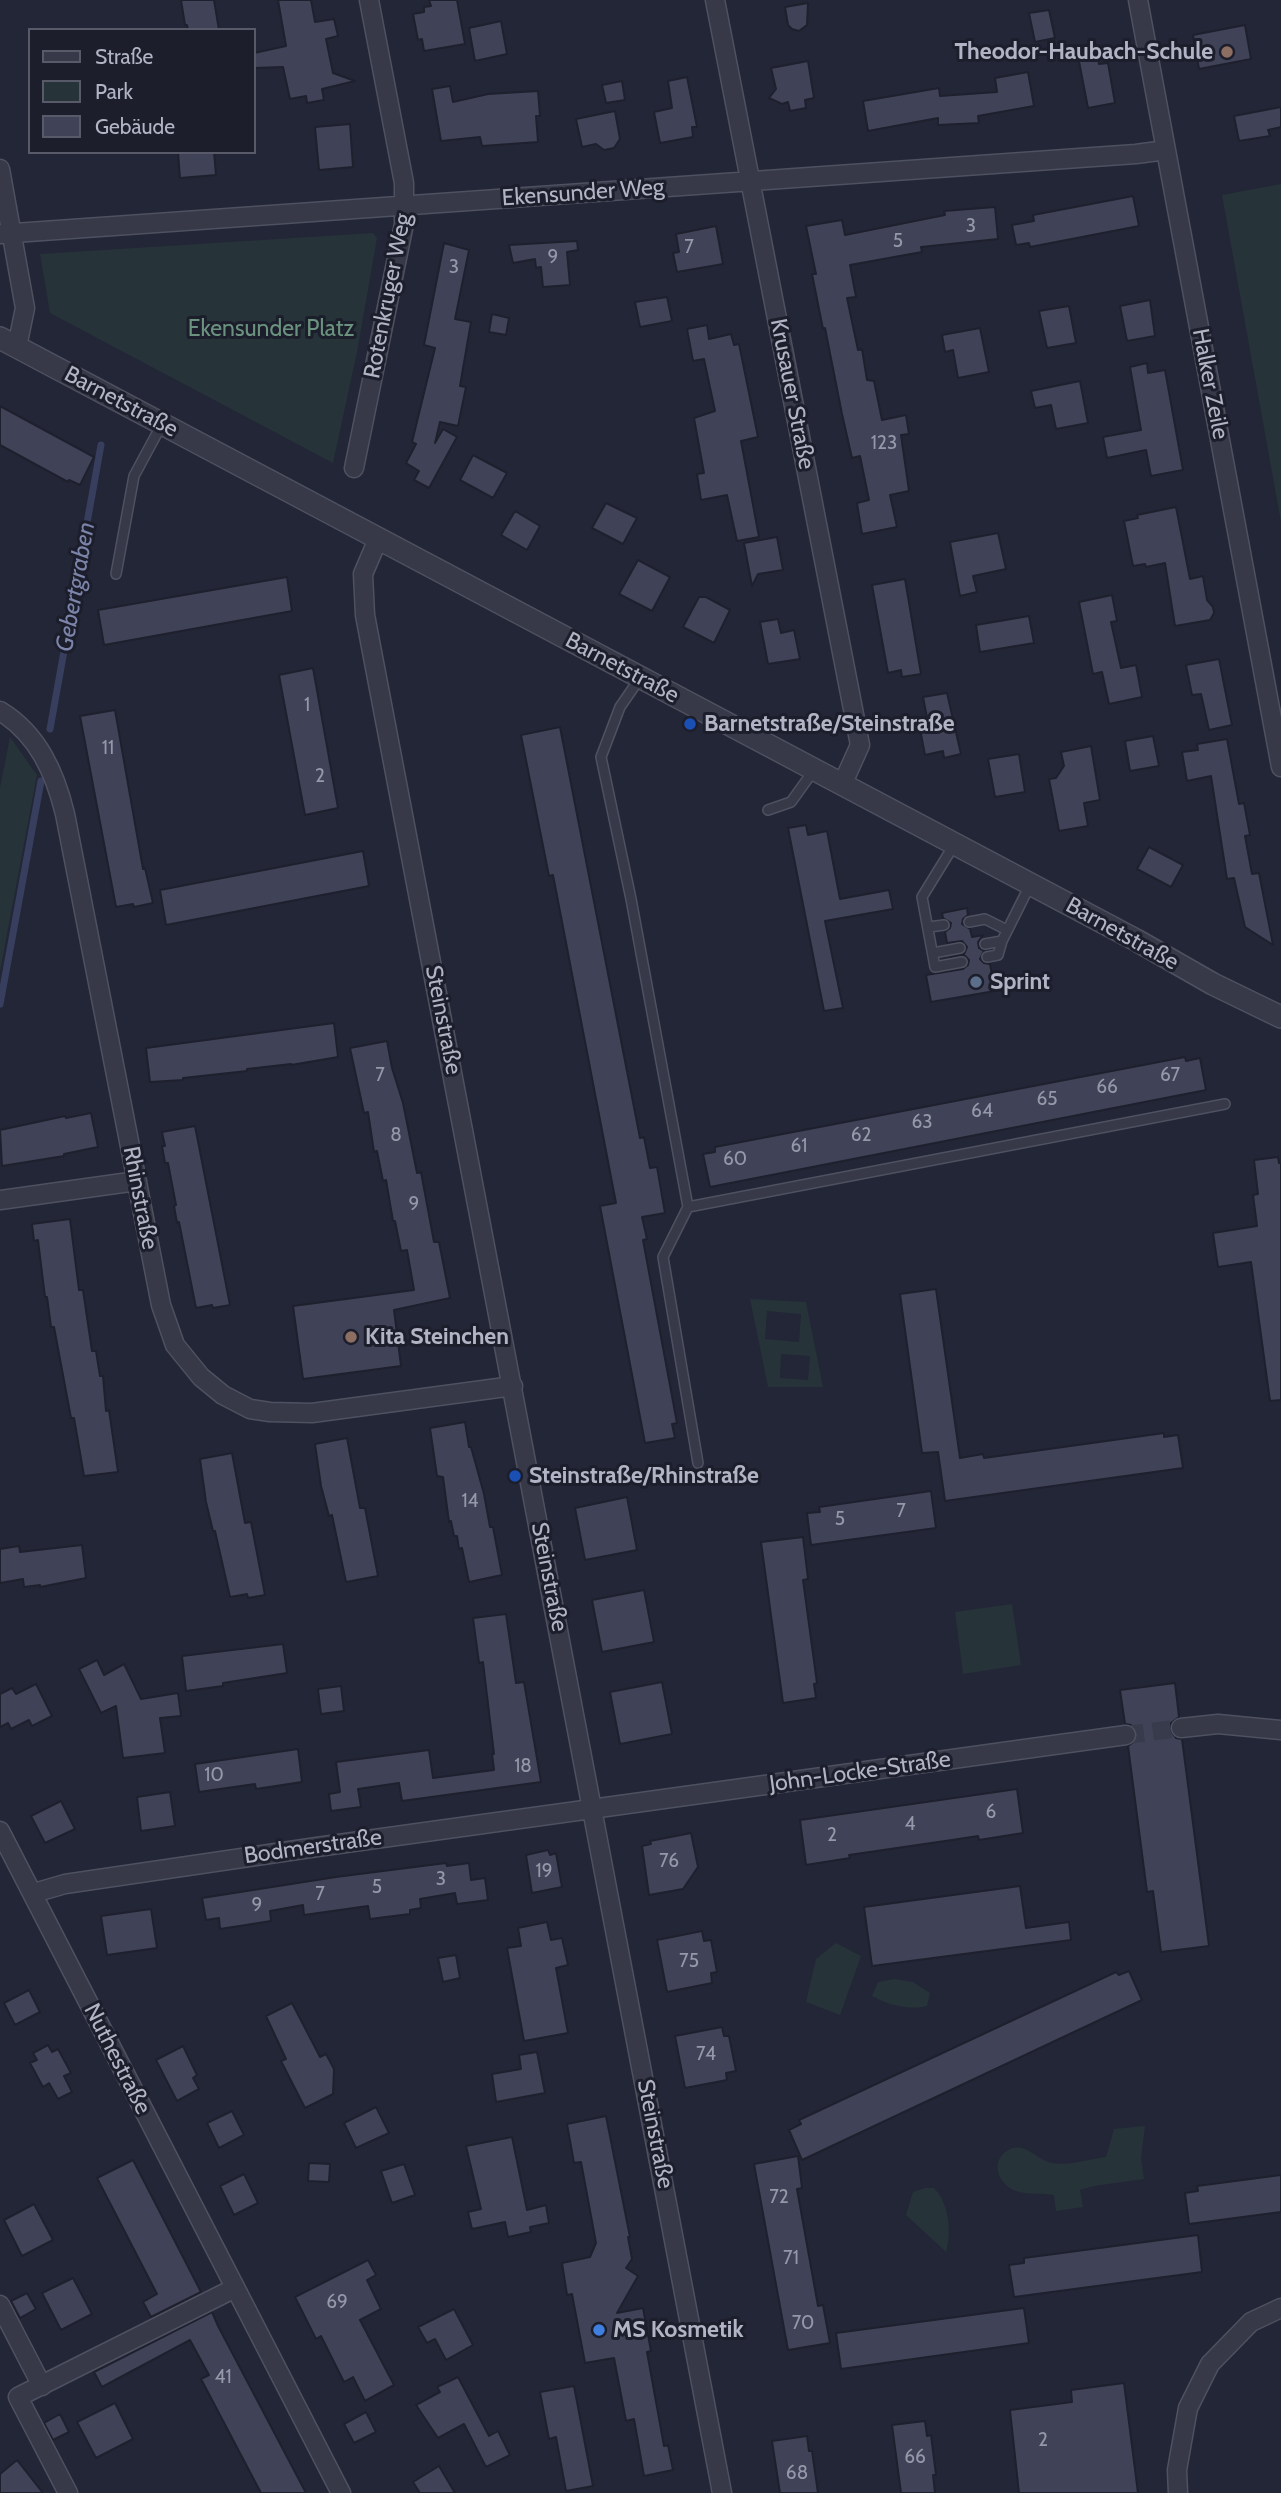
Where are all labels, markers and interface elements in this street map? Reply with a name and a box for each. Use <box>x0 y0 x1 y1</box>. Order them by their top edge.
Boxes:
legend <box>28 28 256 154</box>
place label: Theodor-Haubach-Schule <box>954 38 1213 66</box>
text: Straße <box>95 44 153 69</box>
marker: Theodor-Haubach-Schule <box>1219 44 1235 60</box>
text: Park <box>95 79 133 104</box>
text: Gebäude <box>95 114 175 139</box>
street label: Ekensunder Weg <box>501 174 665 212</box>
street label: Rotenkruger Weg <box>358 211 418 381</box>
house number: 3 <box>966 215 976 237</box>
house number: 5 <box>893 230 903 252</box>
house number: 7 <box>684 236 694 258</box>
house number: 9 <box>548 246 558 268</box>
house number: 3 <box>449 256 459 278</box>
park label: Ekensunder Platz <box>188 315 354 343</box>
street label: Krusauer Straße <box>764 316 820 472</box>
street label: Halker Zeile <box>1186 326 1234 442</box>
street label: Barnetstraße <box>59 361 183 443</box>
house number: 123 <box>871 432 897 454</box>
water label: Gebertgraben <box>50 520 102 654</box>
street label: Barnetstraße <box>560 627 684 709</box>
house number: 1 <box>304 694 310 716</box>
place label: Barnetstraße/Steinstraße <box>704 710 955 738</box>
marker: Barnetstraße/Steinstraße <box>682 716 698 732</box>
house number: 11 <box>102 737 114 759</box>
house number: 2 <box>315 765 325 787</box>
street label: Barnetstraße <box>1061 892 1183 976</box>
street label: Steinstraße <box>419 963 467 1077</box>
place label: Sprint <box>990 968 1050 996</box>
marker: Sprint <box>968 974 984 990</box>
house number: 7 <box>375 1064 385 1086</box>
house number: 67 <box>1160 1064 1180 1086</box>
house number: 66 <box>1096 1076 1118 1098</box>
house number: 65 <box>1036 1088 1058 1110</box>
house number: 64 <box>971 1100 993 1122</box>
house number: 63 <box>911 1111 933 1133</box>
house number: 8 <box>390 1124 402 1146</box>
house number: 62 <box>851 1124 871 1146</box>
house number: 61 <box>791 1135 807 1157</box>
street label: Rhinstraße <box>117 1144 163 1252</box>
house number: 60 <box>723 1148 747 1170</box>
house number: 9 <box>409 1193 419 1215</box>
place label: Kita Steinchen <box>365 1323 509 1351</box>
marker: Kita Steinchen <box>343 1329 359 1345</box>
place label: Steinstraße/Rhinstraße <box>529 1462 759 1490</box>
marker: Steinstraße/Rhinstraße <box>507 1468 523 1484</box>
house number: 14 <box>461 1490 479 1512</box>
house number: 7 <box>896 1500 906 1522</box>
house number: 5 <box>835 1508 845 1530</box>
street label: Steinstraße <box>525 1520 573 1634</box>
street label: John-Locke-Straße <box>768 1746 952 1798</box>
house number: 18 <box>514 1755 532 1777</box>
house number: 10 <box>204 1764 224 1786</box>
house number: 6 <box>986 1801 996 1823</box>
house number: 4 <box>905 1813 915 1835</box>
street label: Bodmerstraße <box>242 1824 384 1870</box>
house number: 2 <box>827 1824 837 1846</box>
house number: 76 <box>659 1850 679 1872</box>
house number: 19 <box>536 1860 552 1882</box>
house number: 3 <box>436 1868 446 1890</box>
house number: 5 <box>372 1876 382 1898</box>
house number: 7 <box>315 1883 325 1905</box>
house number: 9 <box>252 1894 262 1916</box>
house number: 75 <box>679 1950 699 1972</box>
street label: Nuthestraße <box>77 1999 157 2119</box>
house number: 74 <box>696 2043 716 2065</box>
street label: Steinstraße <box>631 2077 679 2191</box>
house number: 72 <box>769 2186 789 2208</box>
house number: 71 <box>783 2247 799 2269</box>
house number: 69 <box>326 2291 348 2313</box>
house number: 70 <box>792 2312 814 2334</box>
place label: MS Kosmetik <box>613 2316 744 2344</box>
marker: MS Kosmetik <box>591 2322 607 2338</box>
house number: 41 <box>214 2366 232 2388</box>
house number: 2 <box>1038 2429 1048 2451</box>
house number: 66 <box>904 2446 926 2468</box>
house number: 68 <box>786 2462 808 2484</box>

